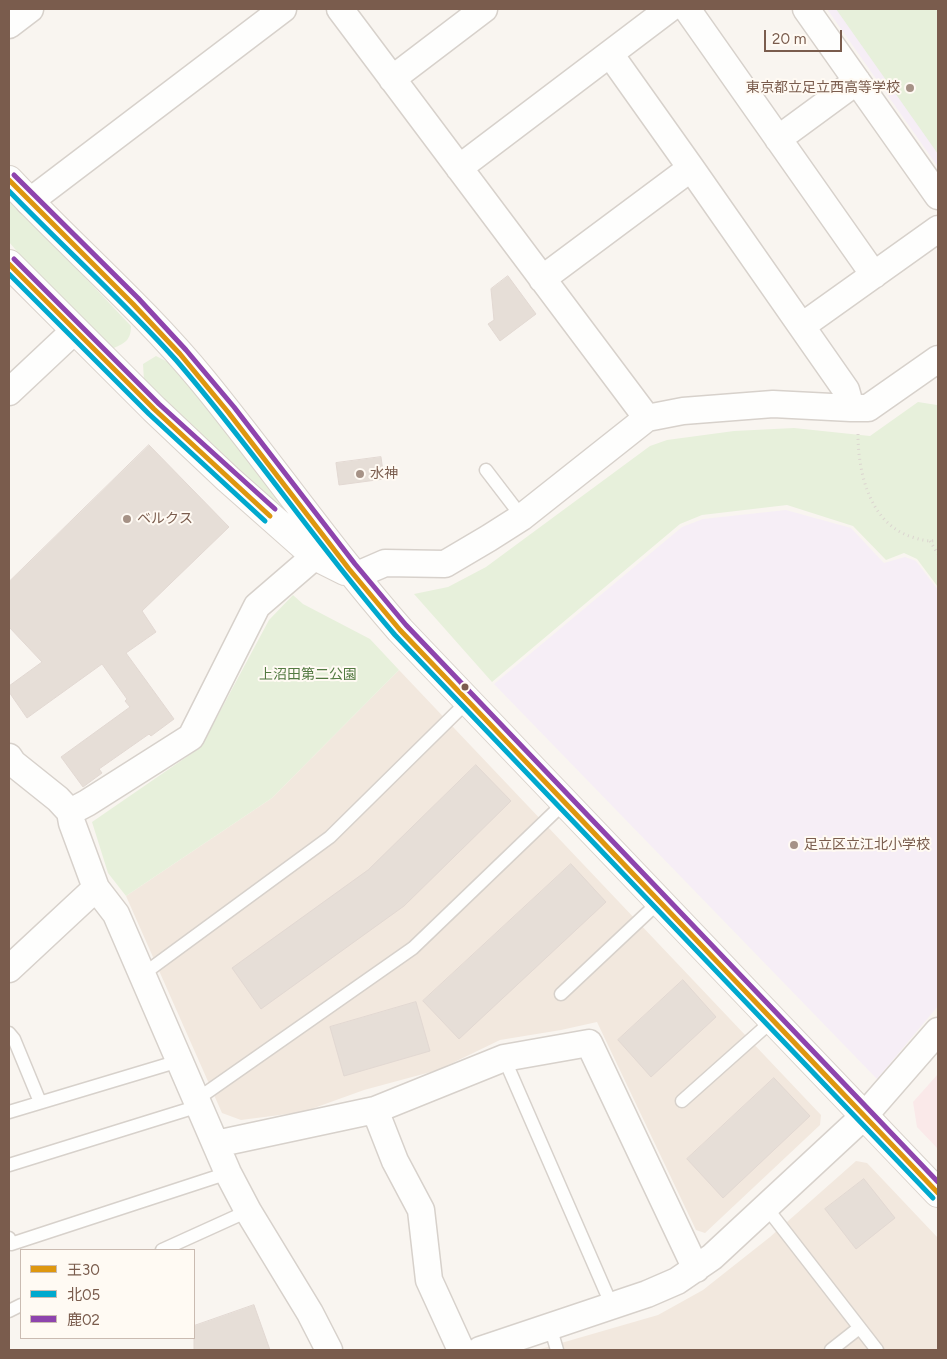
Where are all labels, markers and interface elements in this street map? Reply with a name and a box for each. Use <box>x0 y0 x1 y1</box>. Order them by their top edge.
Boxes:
scale bar <box>767 20 844 52</box>
text: 20 m <box>772 30 806 48</box>
place label: 東京都立足立西高等学校 <box>746 80 900 96</box>
marker: 東京都立足立西高等学校 <box>904 82 916 94</box>
place label: 水神 <box>370 466 398 482</box>
marker: 水神 <box>354 468 366 480</box>
place label: ベルクス <box>137 511 193 527</box>
marker: ベルクス <box>121 513 133 525</box>
park label: 上沼田第二公園 <box>259 667 357 683</box>
unlabelled marker <box>460 682 470 692</box>
place label: 足立区立江北小学校 <box>804 837 930 853</box>
marker: 足立区立江北小学校 <box>788 839 800 851</box>
legend <box>20 1249 195 1339</box>
text: 王30 <box>67 1261 100 1279</box>
text: 北05 <box>67 1286 100 1304</box>
text: 鹿02 <box>67 1311 100 1329</box>

